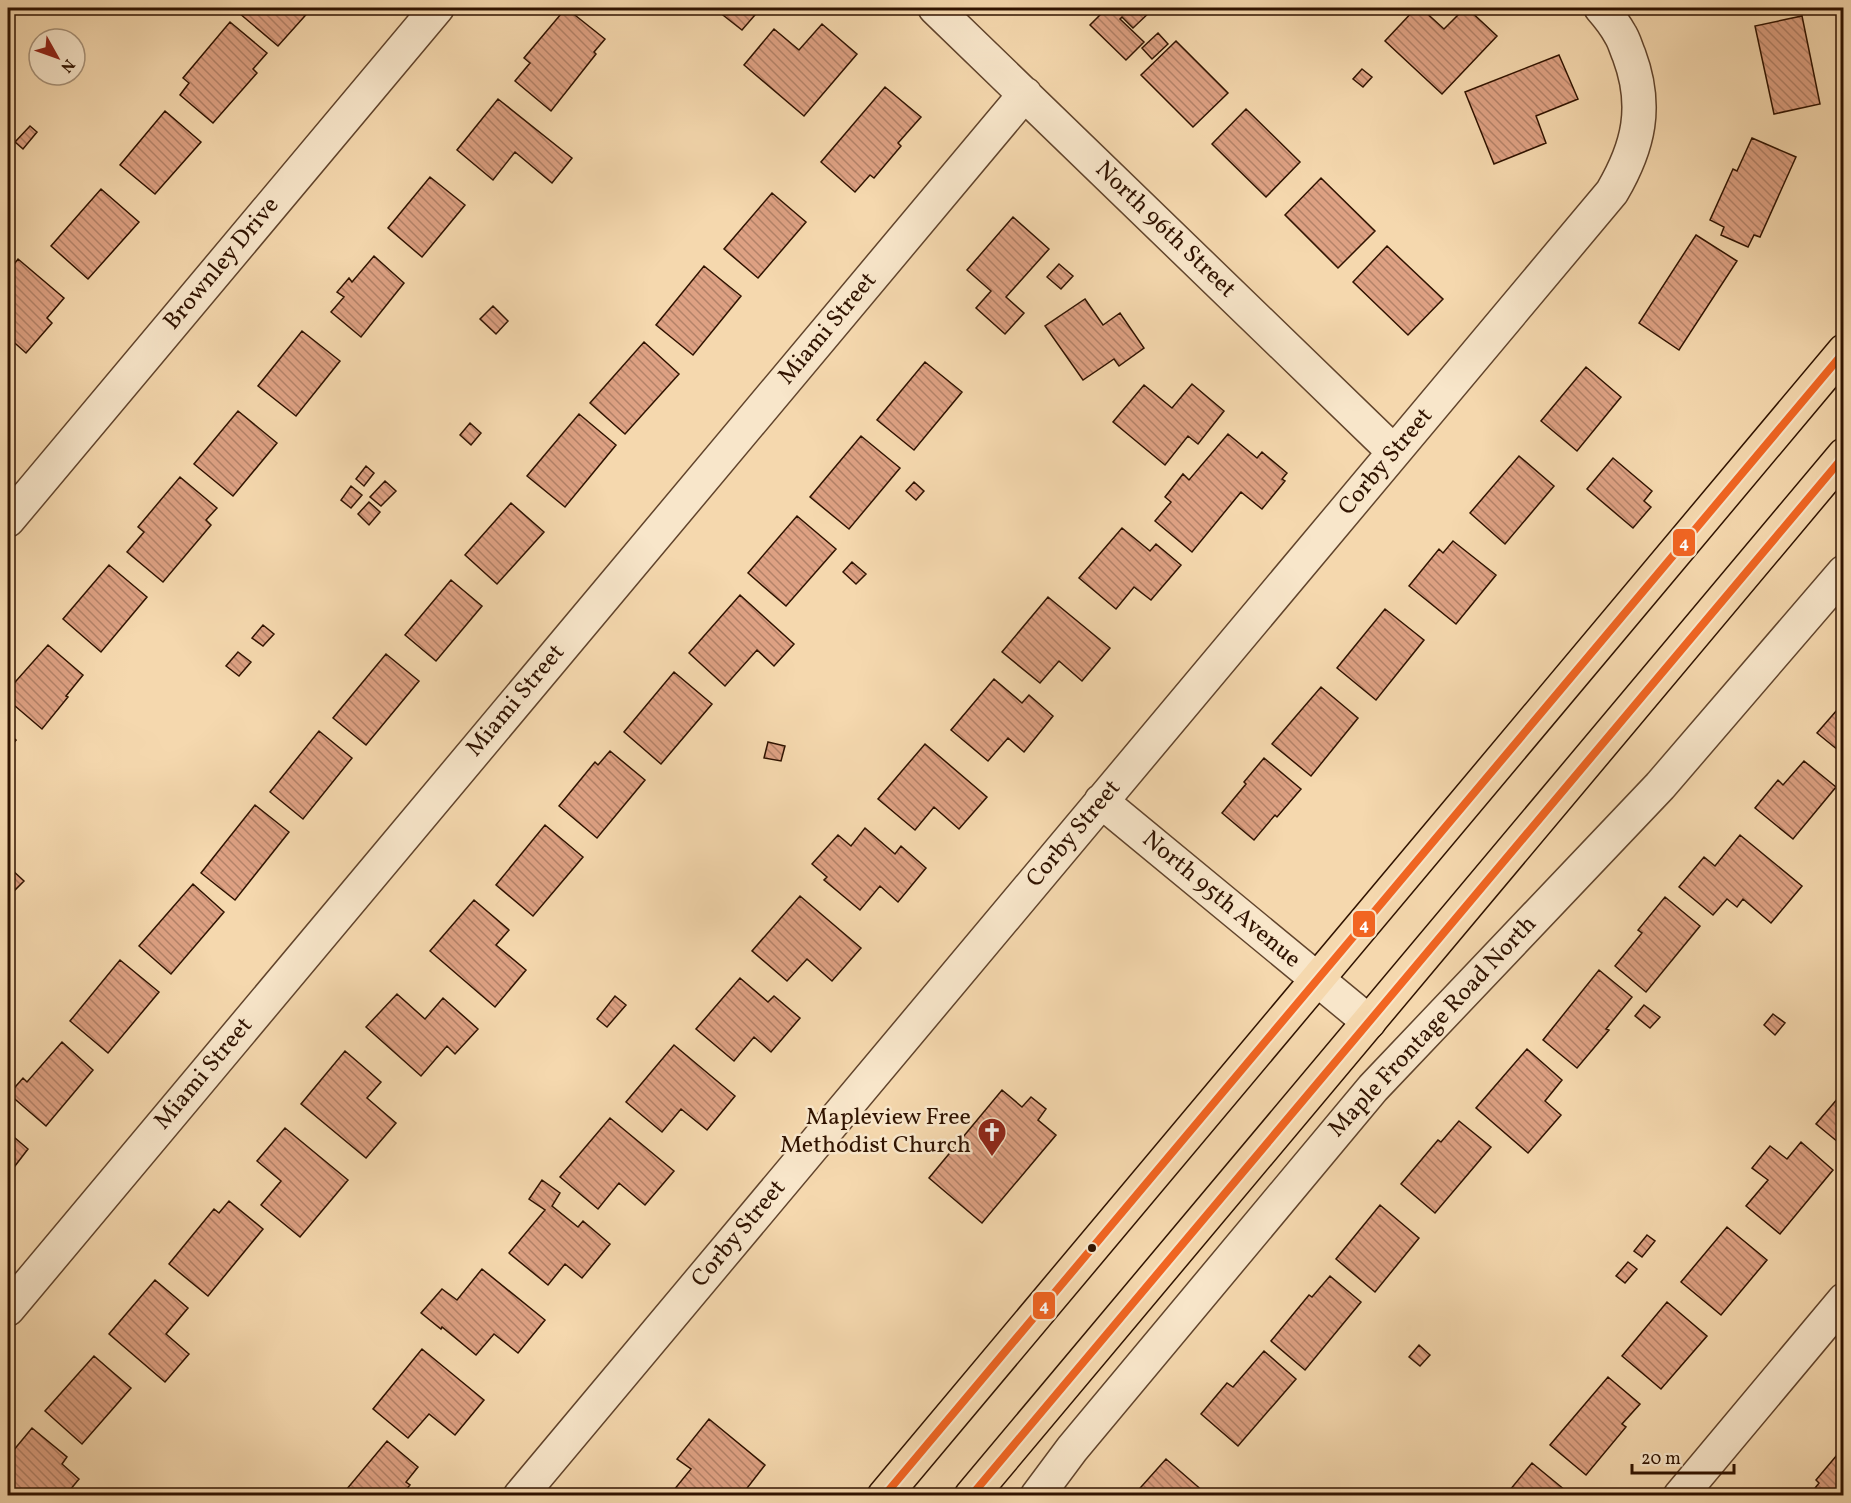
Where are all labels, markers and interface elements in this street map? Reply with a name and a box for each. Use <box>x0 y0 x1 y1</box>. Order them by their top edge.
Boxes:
north arrow <box>27 27 87 87</box>
text: N <box>55 54 79 77</box>
street label: North 96th Street <box>1087 154 1243 306</box>
street label: Brownley Drive <box>156 190 288 338</box>
street label: Miami Street <box>771 265 885 393</box>
street label: Corby Street <box>1331 401 1441 523</box>
line badge: 4 <box>1672 528 1696 557</box>
text: 4 <box>1679 533 1689 555</box>
street label: Miami Street <box>459 637 573 765</box>
street label: Corby Street <box>1019 773 1129 895</box>
street label: North 95th Avenue <box>1134 823 1308 977</box>
street label: Maple Frontage Road North <box>1321 909 1545 1145</box>
line badge: 4 <box>1352 910 1376 938</box>
text: 4 <box>1359 915 1369 937</box>
street label: Miami Street <box>147 1010 261 1138</box>
place label: Mapleview Free Methodist Church <box>780 1101 971 1163</box>
church icon: Mapleview Free Methodist Church <box>976 1116 1008 1158</box>
street label: Corby Street <box>684 1173 794 1295</box>
unlabelled marker <box>1086 1242 1098 1254</box>
line badge: 4 <box>1032 1291 1056 1320</box>
text: 4 <box>1039 1296 1049 1318</box>
scale bar <box>1632 1437 1734 1475</box>
text: 20 m <box>1641 1447 1681 1472</box>

